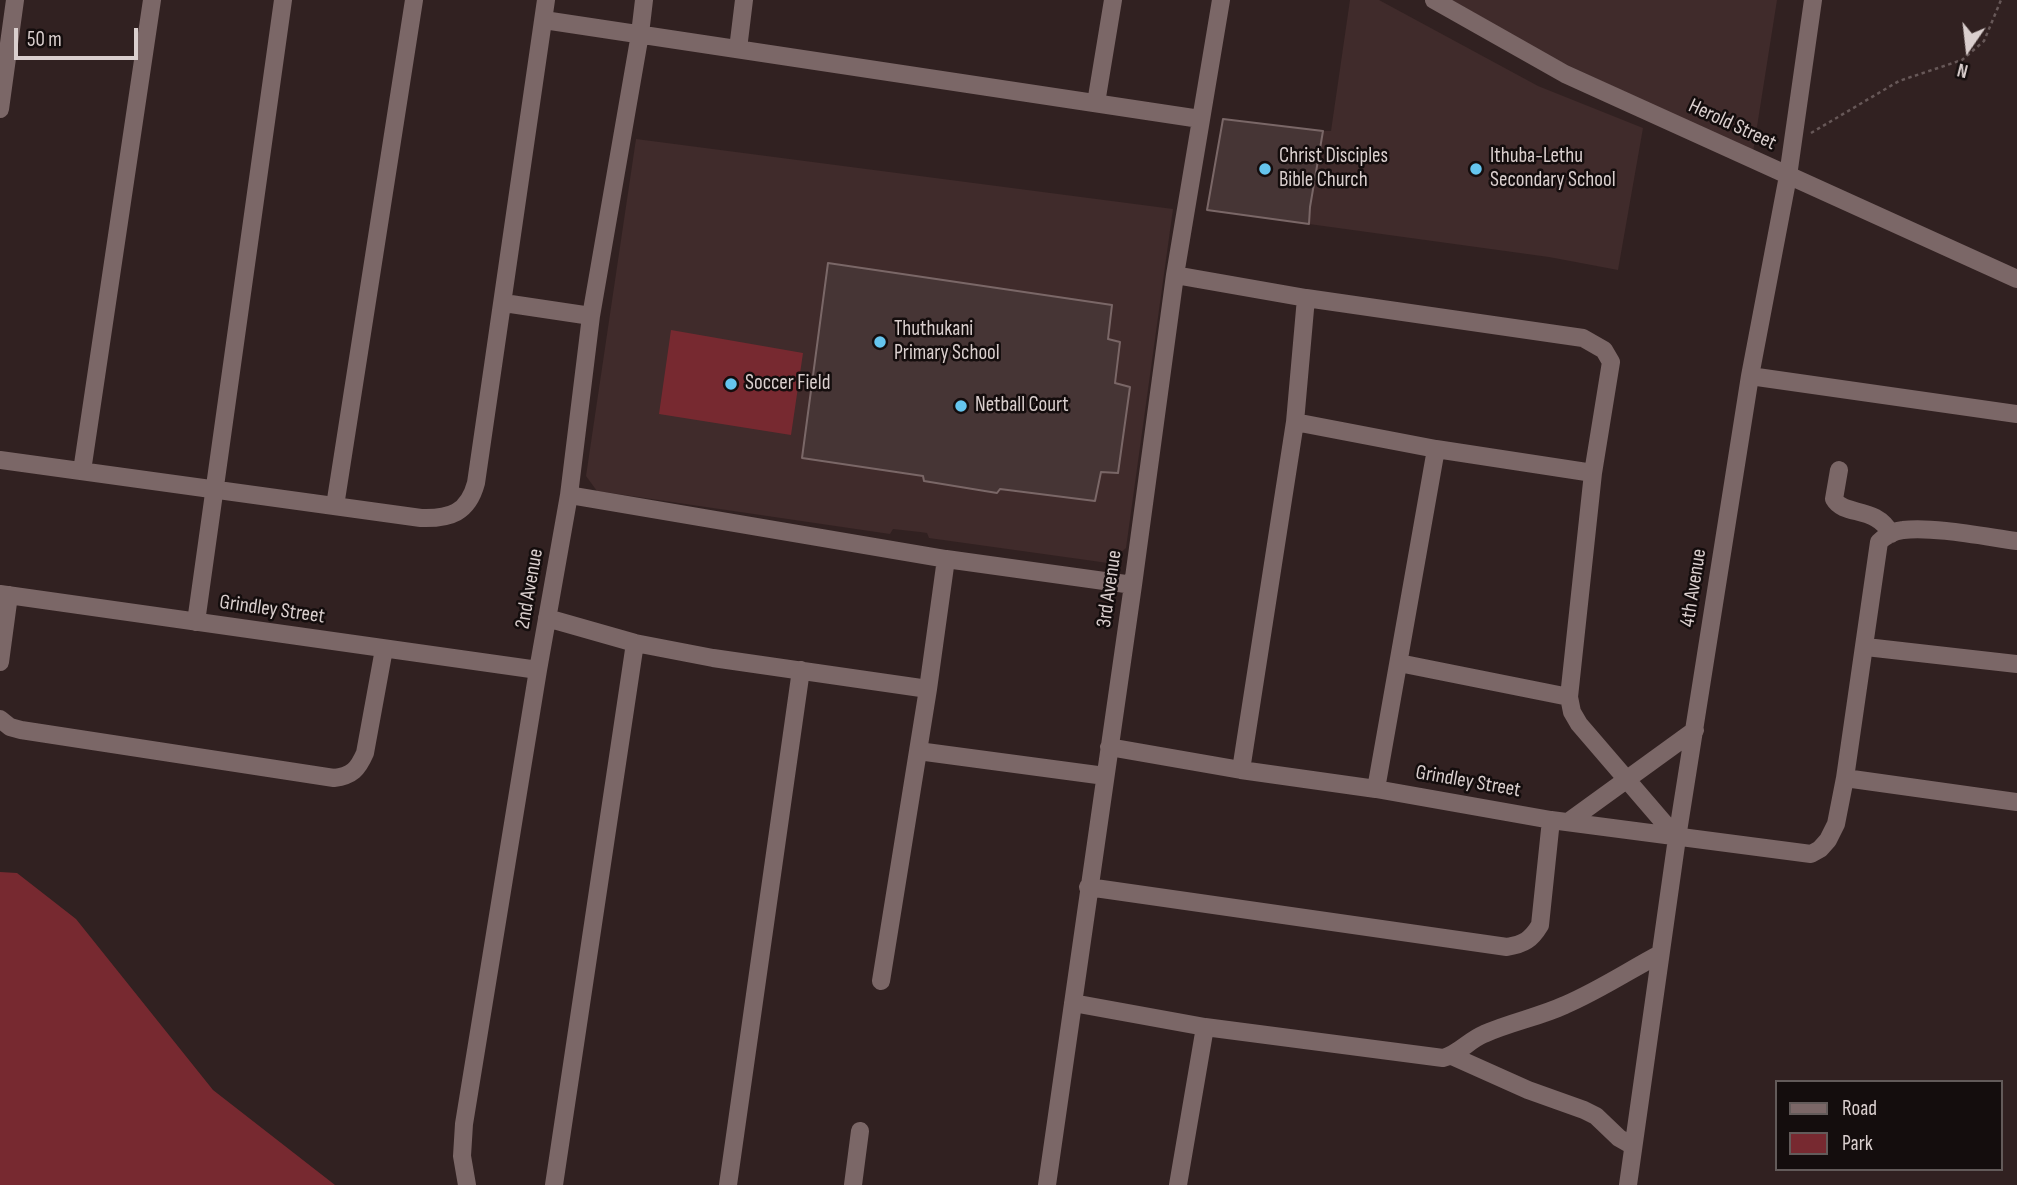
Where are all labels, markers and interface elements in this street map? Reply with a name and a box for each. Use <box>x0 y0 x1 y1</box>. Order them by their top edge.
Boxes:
scale bar <box>18 14 142 58</box>
north arrow <box>1933 14 2003 84</box>
text: 50 m <box>27 27 62 52</box>
text: N <box>1955 57 1971 82</box>
street label: Herold Street <box>1684 94 1780 156</box>
place label: Christ Disciples Bible Church <box>1279 144 1388 194</box>
place label: Ithuba-Lethu Secondary School <box>1490 144 1616 194</box>
marker: Christ Disciples Bible Church <box>1257 161 1273 177</box>
marker: Ithuba-Lethu Secondary School <box>1468 161 1484 177</box>
place label: Thuthukani Primary School <box>894 317 1000 367</box>
marker: Thuthukani Primary School <box>872 334 888 350</box>
place label: Soccer Field <box>745 371 830 397</box>
marker: Soccer Field <box>723 376 739 392</box>
place label: Netball Court <box>975 393 1069 419</box>
marker: Netball Court <box>953 398 969 414</box>
street label: 2nd Avenue <box>511 547 549 631</box>
street label: 4th Avenue <box>1675 547 1713 629</box>
street label: 3rd Avenue <box>1092 549 1128 629</box>
street label: Grindley Street <box>218 590 326 630</box>
street label: Grindley Street <box>1414 760 1522 804</box>
legend <box>1776 1080 2003 1171</box>
text: Road <box>1842 1096 1877 1121</box>
text: Park <box>1842 1131 1873 1156</box>

